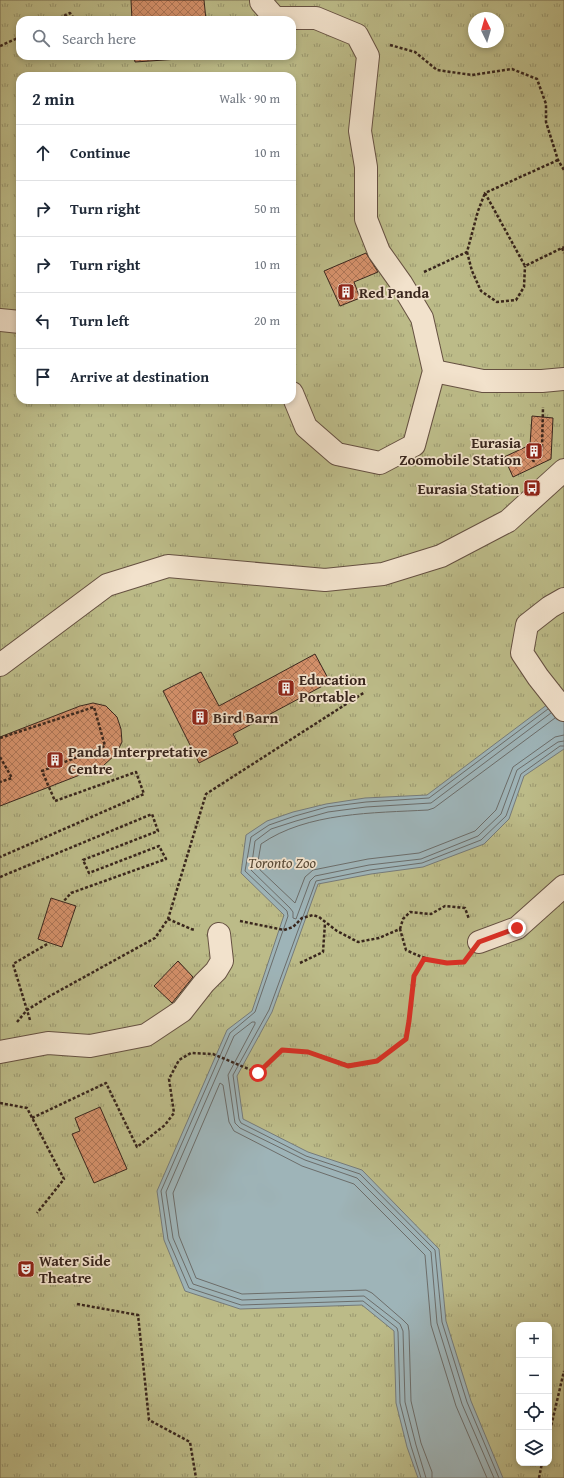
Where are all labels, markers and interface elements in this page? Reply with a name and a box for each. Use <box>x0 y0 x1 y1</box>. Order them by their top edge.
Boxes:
north arrow <box>468 12 504 48</box>
search box <box>16 16 296 60</box>
icon: search <box>30 27 52 49</box>
text: Search here <box>62 28 136 49</box>
text: 2 min <box>32 86 74 111</box>
text: Walk · 90 m <box>219 89 280 108</box>
icon: ahead <box>32 142 54 164</box>
text: Continue <box>70 142 131 163</box>
text: 10 m <box>254 143 280 162</box>
icon: right <box>32 198 54 220</box>
text: Turn right <box>70 198 141 219</box>
text: 50 m <box>254 199 280 218</box>
icon: right <box>32 254 54 276</box>
text: Turn right <box>70 254 141 275</box>
text: 10 m <box>254 255 280 274</box>
building icon: Red Panda <box>336 282 356 302</box>
place label: Red Panda <box>359 282 429 303</box>
icon: left <box>32 310 54 332</box>
text: Turn left <box>70 310 129 331</box>
text: 20 m <box>254 311 280 330</box>
icon: arrive <box>32 366 54 388</box>
text: Arrive at destination <box>70 366 209 387</box>
place label: Eurasia Zoomobile Station <box>399 432 521 470</box>
building icon: Eurasia Zoomobile Station <box>524 441 544 461</box>
place label: Eurasia Station <box>417 478 519 499</box>
bus stop icon: Eurasia Station <box>522 478 542 498</box>
place label: Education Portable <box>299 669 366 707</box>
building icon: Education Portable <box>276 678 296 698</box>
building icon: Bird Barn <box>190 707 210 727</box>
place label: Bird Barn <box>213 707 278 728</box>
place label: Panda Interpretative Centre <box>68 741 208 779</box>
building icon: Panda Interpretative Centre <box>45 750 65 770</box>
park label: Toronto Zoo <box>248 852 317 873</box>
route end <box>508 919 526 937</box>
route start <box>249 1064 267 1082</box>
place label: Water Side Theatre <box>39 1250 111 1288</box>
theatre icon: Water Side Theatre <box>16 1259 36 1279</box>
map controls <box>516 1322 552 1466</box>
button: + <box>516 1322 552 1358</box>
button: − <box>516 1358 552 1394</box>
button: locate <box>516 1394 552 1430</box>
button: layers <box>516 1430 552 1466</box>

